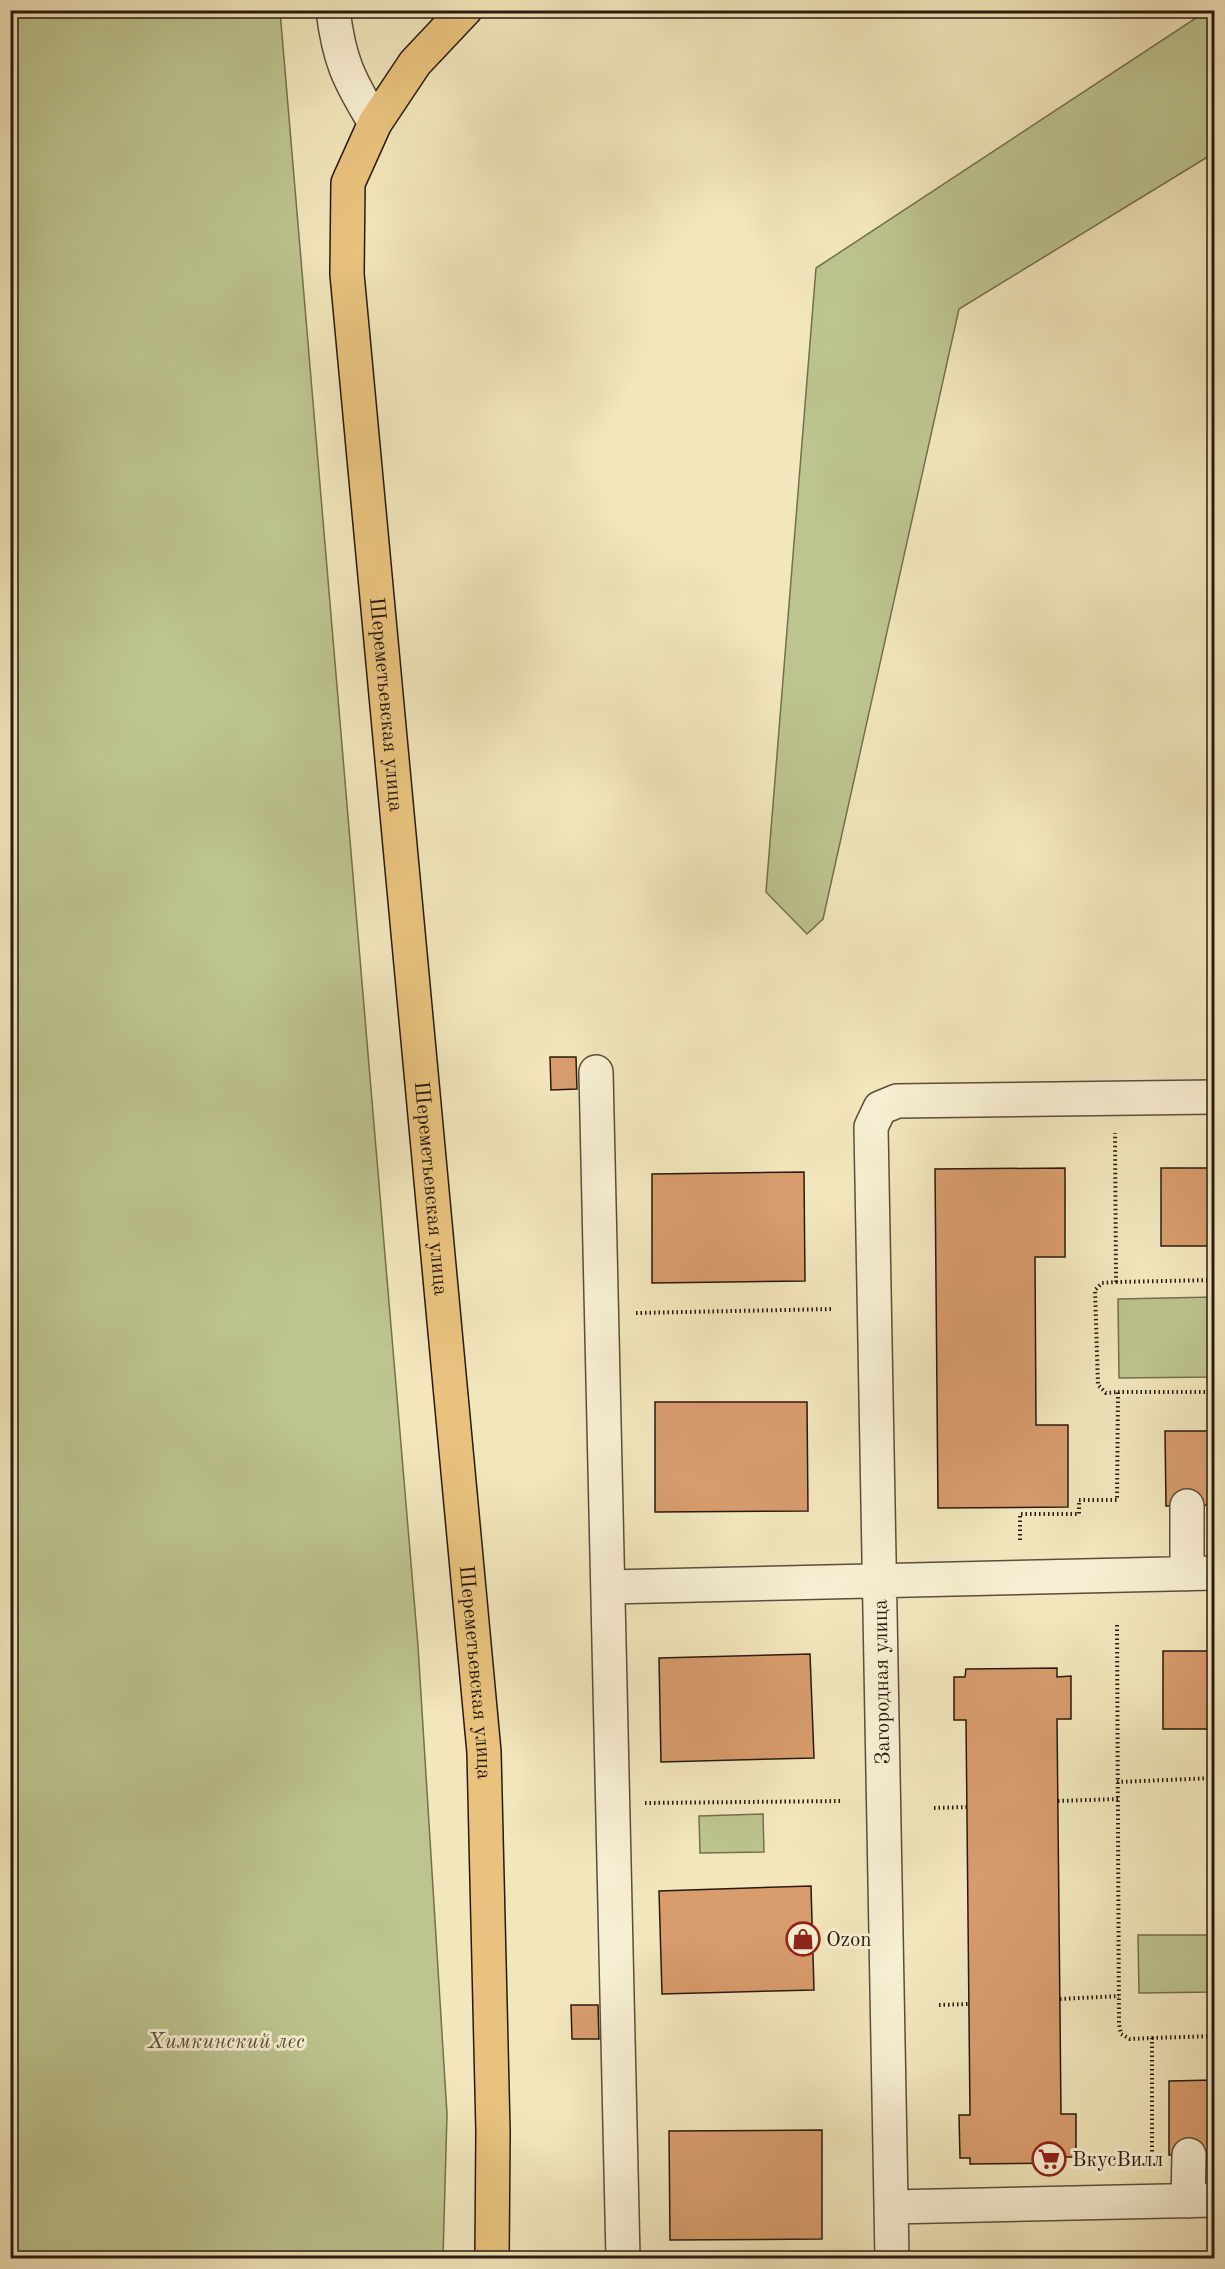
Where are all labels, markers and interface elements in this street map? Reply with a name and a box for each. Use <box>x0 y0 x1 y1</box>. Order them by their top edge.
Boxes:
street label: Шереметьевская улица <box>365 596 406 813</box>
street label: Шереметьевская улица <box>410 1080 451 1297</box>
street label: Шереметьевская улица <box>455 1564 494 1780</box>
street label: Загородная улица <box>871 1599 894 1765</box>
shop icon: Ozon <box>785 1921 821 1957</box>
place label: Ozon <box>826 1930 872 1951</box>
park label: Химкинский лес <box>147 2032 305 2053</box>
supermarket icon: ВкусВилл <box>1031 2141 1067 2177</box>
place label: ВкусВилл <box>1072 2150 1163 2171</box>

